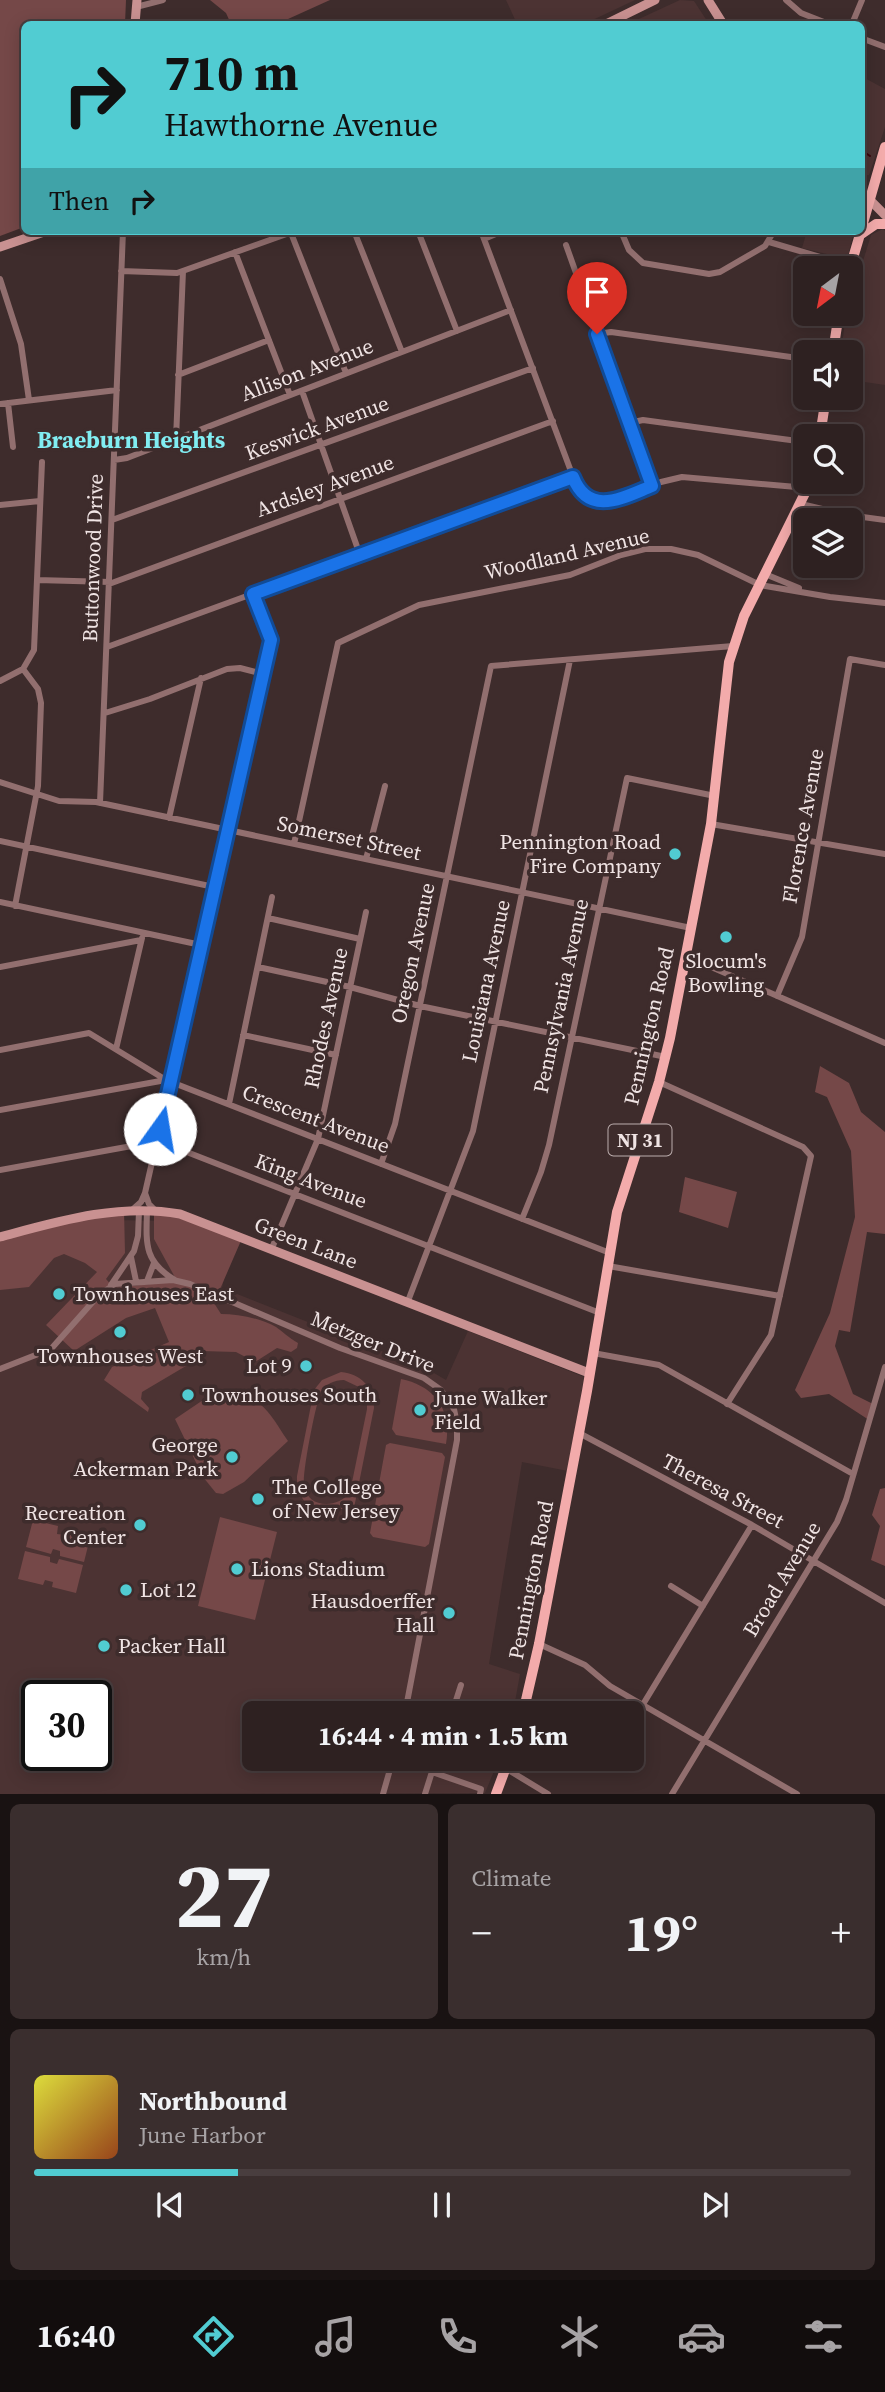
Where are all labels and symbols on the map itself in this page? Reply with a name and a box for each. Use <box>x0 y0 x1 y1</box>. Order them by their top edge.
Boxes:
north arrow <box>793 256 863 326</box>
pin <box>567 262 627 334</box>
street label: Allison Avenue <box>236 331 377 408</box>
street label: Keswick Avenue <box>241 388 393 467</box>
district label: Braeburn Heights <box>37 424 225 456</box>
street label: Ardsley Avenue <box>252 447 398 524</box>
street label: Buttonwood Drive <box>75 473 110 643</box>
street label: Woodland Avenue <box>481 520 652 587</box>
street label: Florence Avenue <box>775 746 830 906</box>
street label: Somerset Street <box>274 808 424 867</box>
place label: Pennington Road Fire Company <box>499 827 661 880</box>
marker: Pennington Road Fire Company <box>667 846 683 862</box>
street label: Oregon Avenue <box>383 880 442 1026</box>
street label: Pennsylvania Avenue <box>526 896 595 1096</box>
street label: Louisiana Avenue <box>454 897 517 1065</box>
marker: Slocum's Bowling <box>718 929 734 945</box>
street label: Pennington Road <box>616 944 681 1108</box>
street label: Rhodes Avenue <box>296 945 355 1091</box>
place label: Slocum's Bowling <box>686 946 767 999</box>
street label: Crescent Avenue <box>238 1077 394 1160</box>
position arrow <box>123 1092 197 1166</box>
road number: NJ 31 <box>608 1124 672 1156</box>
street label: King Avenue <box>251 1146 371 1215</box>
street label: Green Lane <box>250 1210 362 1276</box>
place label: Townhouses East <box>73 1279 234 1308</box>
marker: Townhouses East <box>51 1286 67 1302</box>
street label: Metzger Drive <box>307 1303 440 1380</box>
marker: Townhouses West <box>112 1324 128 1340</box>
place label: Townhouses West <box>37 1341 203 1370</box>
place label: Lot 9 <box>246 1351 292 1380</box>
marker: Lot 9 <box>298 1358 314 1374</box>
place label: Townhouses South <box>202 1380 377 1409</box>
place label: June Walker Field <box>433 1383 548 1436</box>
marker: Townhouses South <box>180 1387 196 1403</box>
marker: June Walker Field <box>412 1402 428 1418</box>
place label: George Ackerman Park <box>74 1430 219 1483</box>
street label: Theresa Street <box>657 1446 790 1535</box>
marker: George Ackerman Park <box>224 1449 240 1465</box>
place label: The College of New Jersey <box>272 1472 400 1525</box>
marker: The College of New Jersey <box>250 1491 266 1507</box>
place label: Recreation Center <box>24 1498 126 1551</box>
street label: Pennington Road <box>501 1498 560 1662</box>
street label: Broad Avenue <box>736 1516 827 1642</box>
marker: Recreation Center <box>132 1517 148 1533</box>
place label: Lions Stadium <box>251 1554 385 1583</box>
marker: Lions Stadium <box>229 1561 245 1577</box>
place label: Lot 12 <box>140 1575 197 1604</box>
marker: Lot 12 <box>118 1582 134 1598</box>
place label: Hausdoerffer Hall <box>311 1586 435 1639</box>
marker: Hausdoerffer Hall <box>441 1605 457 1621</box>
place label: Packer Hall <box>118 1631 226 1660</box>
marker: Packer Hall <box>96 1638 112 1654</box>
speed limit sign: 30 <box>21 1680 112 1771</box>

